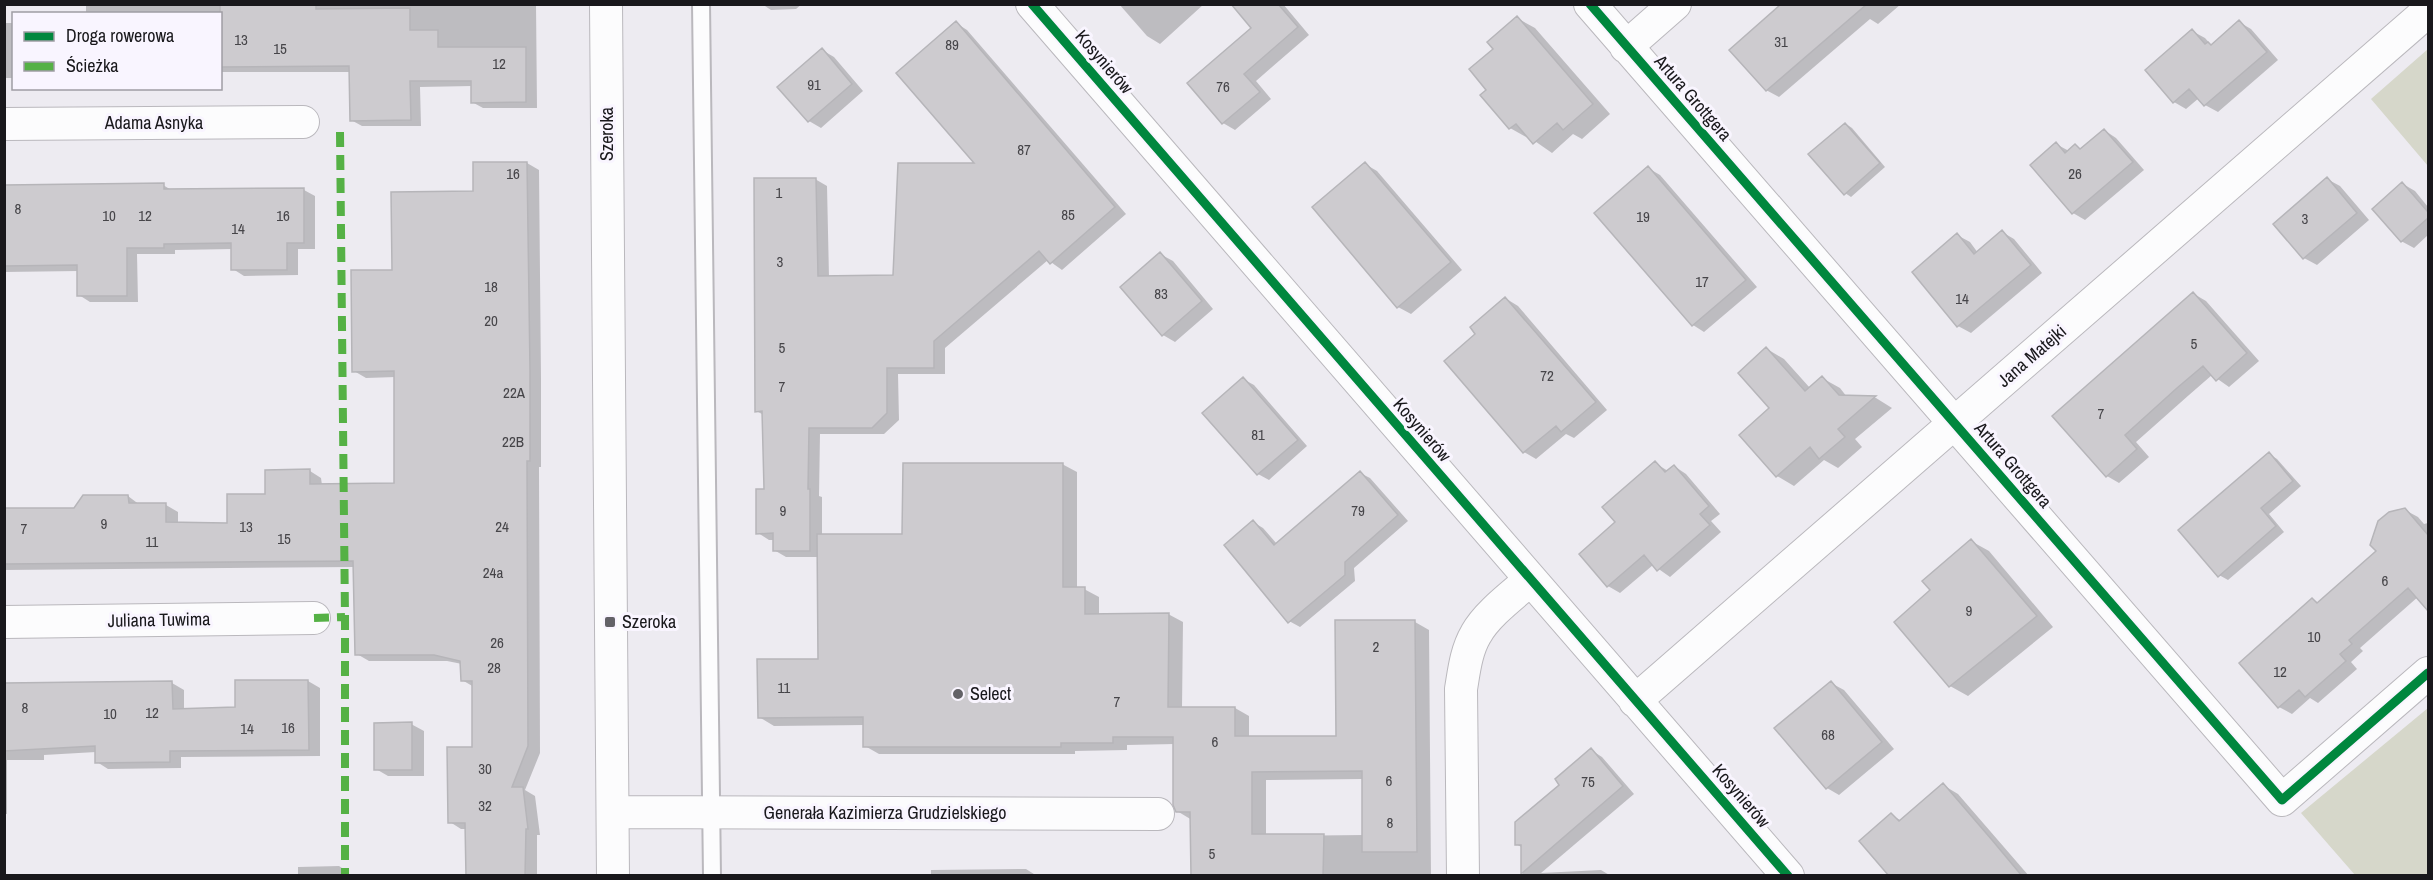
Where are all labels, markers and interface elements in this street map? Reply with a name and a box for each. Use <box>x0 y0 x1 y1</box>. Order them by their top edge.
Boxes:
legend <box>12 12 222 90</box>
text: Droga rowerowa <box>66 23 174 48</box>
street label: Kosynierów <box>1070 24 1139 99</box>
house number: 13 <box>234 29 248 50</box>
house number: 31 <box>1774 31 1788 52</box>
house number: 89 <box>945 34 959 55</box>
house number: 15 <box>273 38 287 59</box>
street label: Artura Grottgera <box>1648 48 1738 146</box>
text: Ścieżka <box>66 53 119 78</box>
house number: 12 <box>492 53 506 74</box>
house number: 91 <box>807 74 821 95</box>
house number: 76 <box>1216 76 1230 97</box>
street label: Szeroka <box>594 107 619 161</box>
street label: Adama Asnyka <box>104 110 203 135</box>
house number: 87 <box>1017 139 1031 160</box>
house number: 16 <box>506 163 520 184</box>
house number: 26 <box>2068 163 2082 184</box>
house number: 1 <box>776 182 783 203</box>
house number: 8 <box>15 198 22 219</box>
house number: 85 <box>1061 204 1075 225</box>
house number: 10 <box>102 205 116 226</box>
house number: 12 <box>138 205 152 226</box>
house number: 16 <box>276 205 290 226</box>
house number: 19 <box>1636 206 1650 227</box>
house number: 3 <box>2302 208 2309 229</box>
house number: 14 <box>231 218 245 239</box>
house number: 3 <box>777 251 784 272</box>
house number: 17 <box>1695 271 1709 292</box>
house number: 18 <box>484 276 498 297</box>
house number: 83 <box>1154 283 1168 304</box>
house number: 14 <box>1955 288 1969 309</box>
house number: 20 <box>484 310 498 331</box>
street label: Jana Matejki <box>1992 319 2071 393</box>
house number: 5 <box>2191 333 2198 354</box>
house number: 5 <box>779 337 786 358</box>
house number: 72 <box>1540 365 1554 386</box>
house number: 7 <box>779 376 786 397</box>
house number: 22A <box>503 382 526 403</box>
street label: Kosynierów <box>1388 392 1457 467</box>
house number: 7 <box>2098 403 2105 424</box>
street label: Artura Grottgera <box>1968 415 2058 513</box>
house number: 81 <box>1251 424 1265 445</box>
house number: 22B <box>502 431 524 452</box>
house number: 9 <box>780 500 787 521</box>
house number: 79 <box>1351 500 1365 521</box>
house number: 9 <box>101 513 108 534</box>
house number: 13 <box>239 516 253 537</box>
house number: 24 <box>495 516 509 537</box>
house number: 7 <box>21 518 28 539</box>
house number: 15 <box>277 528 291 549</box>
house number: 11 <box>146 531 159 552</box>
house number: 24a <box>483 562 503 583</box>
house number: 6 <box>2382 570 2389 591</box>
house number: 9 <box>1966 600 1973 621</box>
street label: Juliana Tuwima <box>107 606 211 633</box>
place label: Szeroka <box>622 609 676 634</box>
marker: Szeroka <box>603 615 617 629</box>
house number: 10 <box>2307 626 2321 647</box>
house number: 26 <box>490 632 504 653</box>
house number: 2 <box>1373 636 1380 657</box>
house number: 28 <box>487 657 501 678</box>
house number: 12 <box>2273 661 2287 682</box>
house number: 11 <box>778 677 791 698</box>
place label: Select <box>970 681 1011 706</box>
marker: Select <box>951 687 965 701</box>
house number: 7 <box>1114 691 1121 712</box>
house number: 8 <box>22 697 29 718</box>
house number: 12 <box>145 702 159 723</box>
house number: 10 <box>103 703 117 724</box>
house number: 16 <box>281 717 295 738</box>
house number: 14 <box>240 718 254 739</box>
house number: 68 <box>1821 724 1835 745</box>
house number: 6 <box>1212 731 1219 752</box>
house number: 30 <box>478 758 492 779</box>
street label: Kosynierów <box>1707 758 1776 833</box>
house number: 6 <box>1386 770 1393 791</box>
house number: 75 <box>1581 771 1595 792</box>
house number: 32 <box>478 795 492 816</box>
street label: Generała Kazimierza Grudzielskiego <box>764 800 1006 825</box>
house number: 8 <box>1387 812 1394 833</box>
house number: 5 <box>1209 843 1216 864</box>

